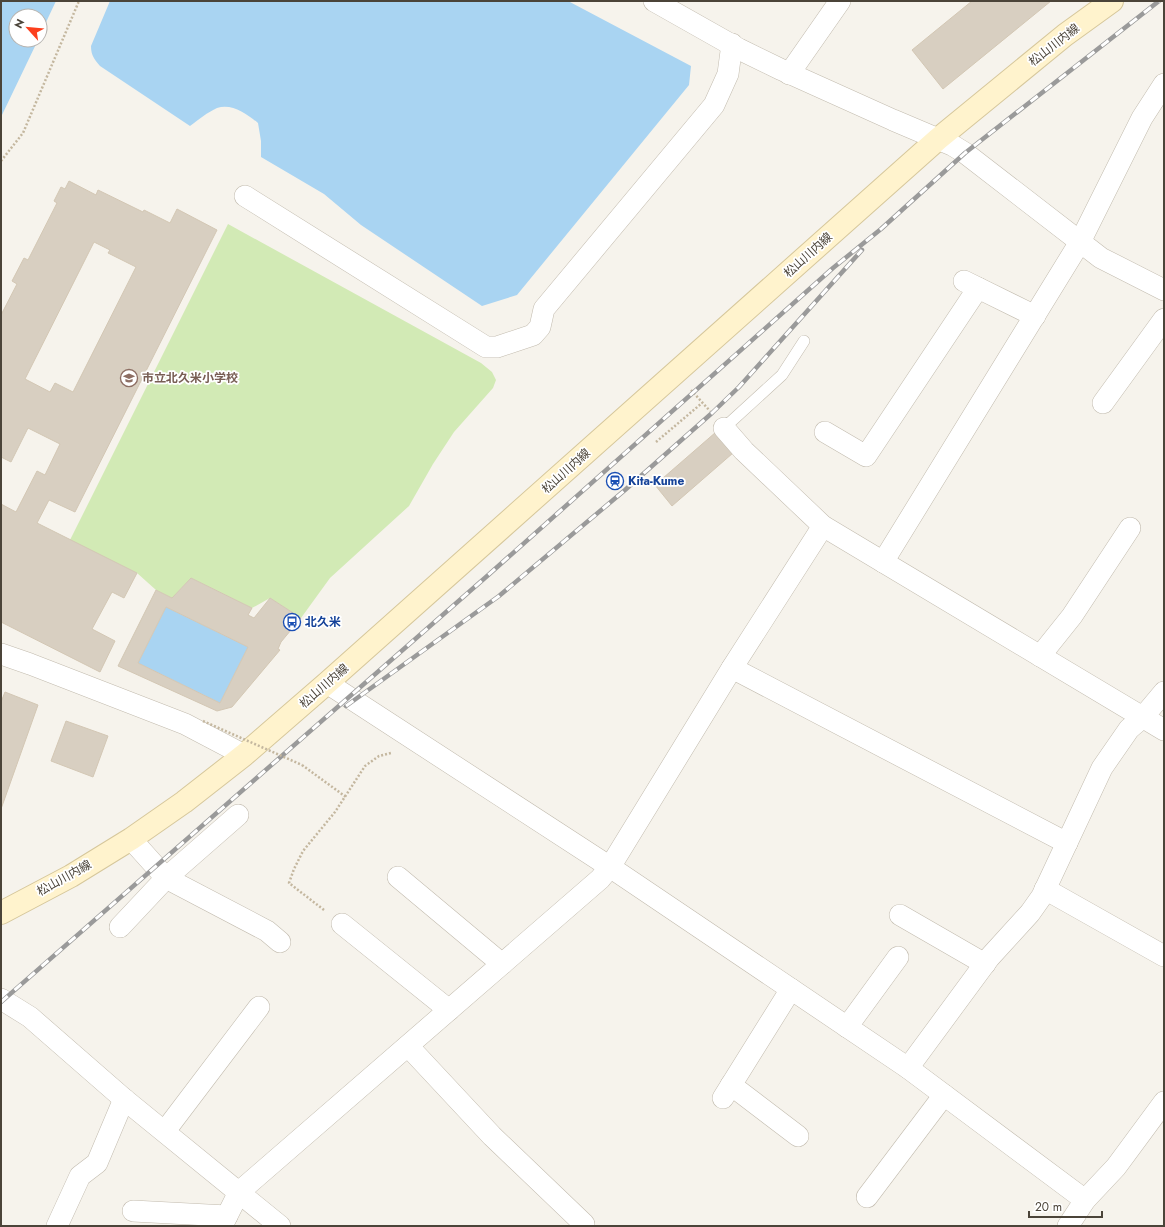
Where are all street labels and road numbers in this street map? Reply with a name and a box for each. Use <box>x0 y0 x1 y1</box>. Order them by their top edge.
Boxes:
street label: 松山川内線 <box>1025 19 1083 71</box>
street label: 松山川内線 <box>780 228 836 282</box>
street label: 松山川内線 <box>538 444 594 498</box>
street label: 松山川内線 <box>295 660 353 712</box>
street label: 松山川内線 <box>33 856 95 900</box>

